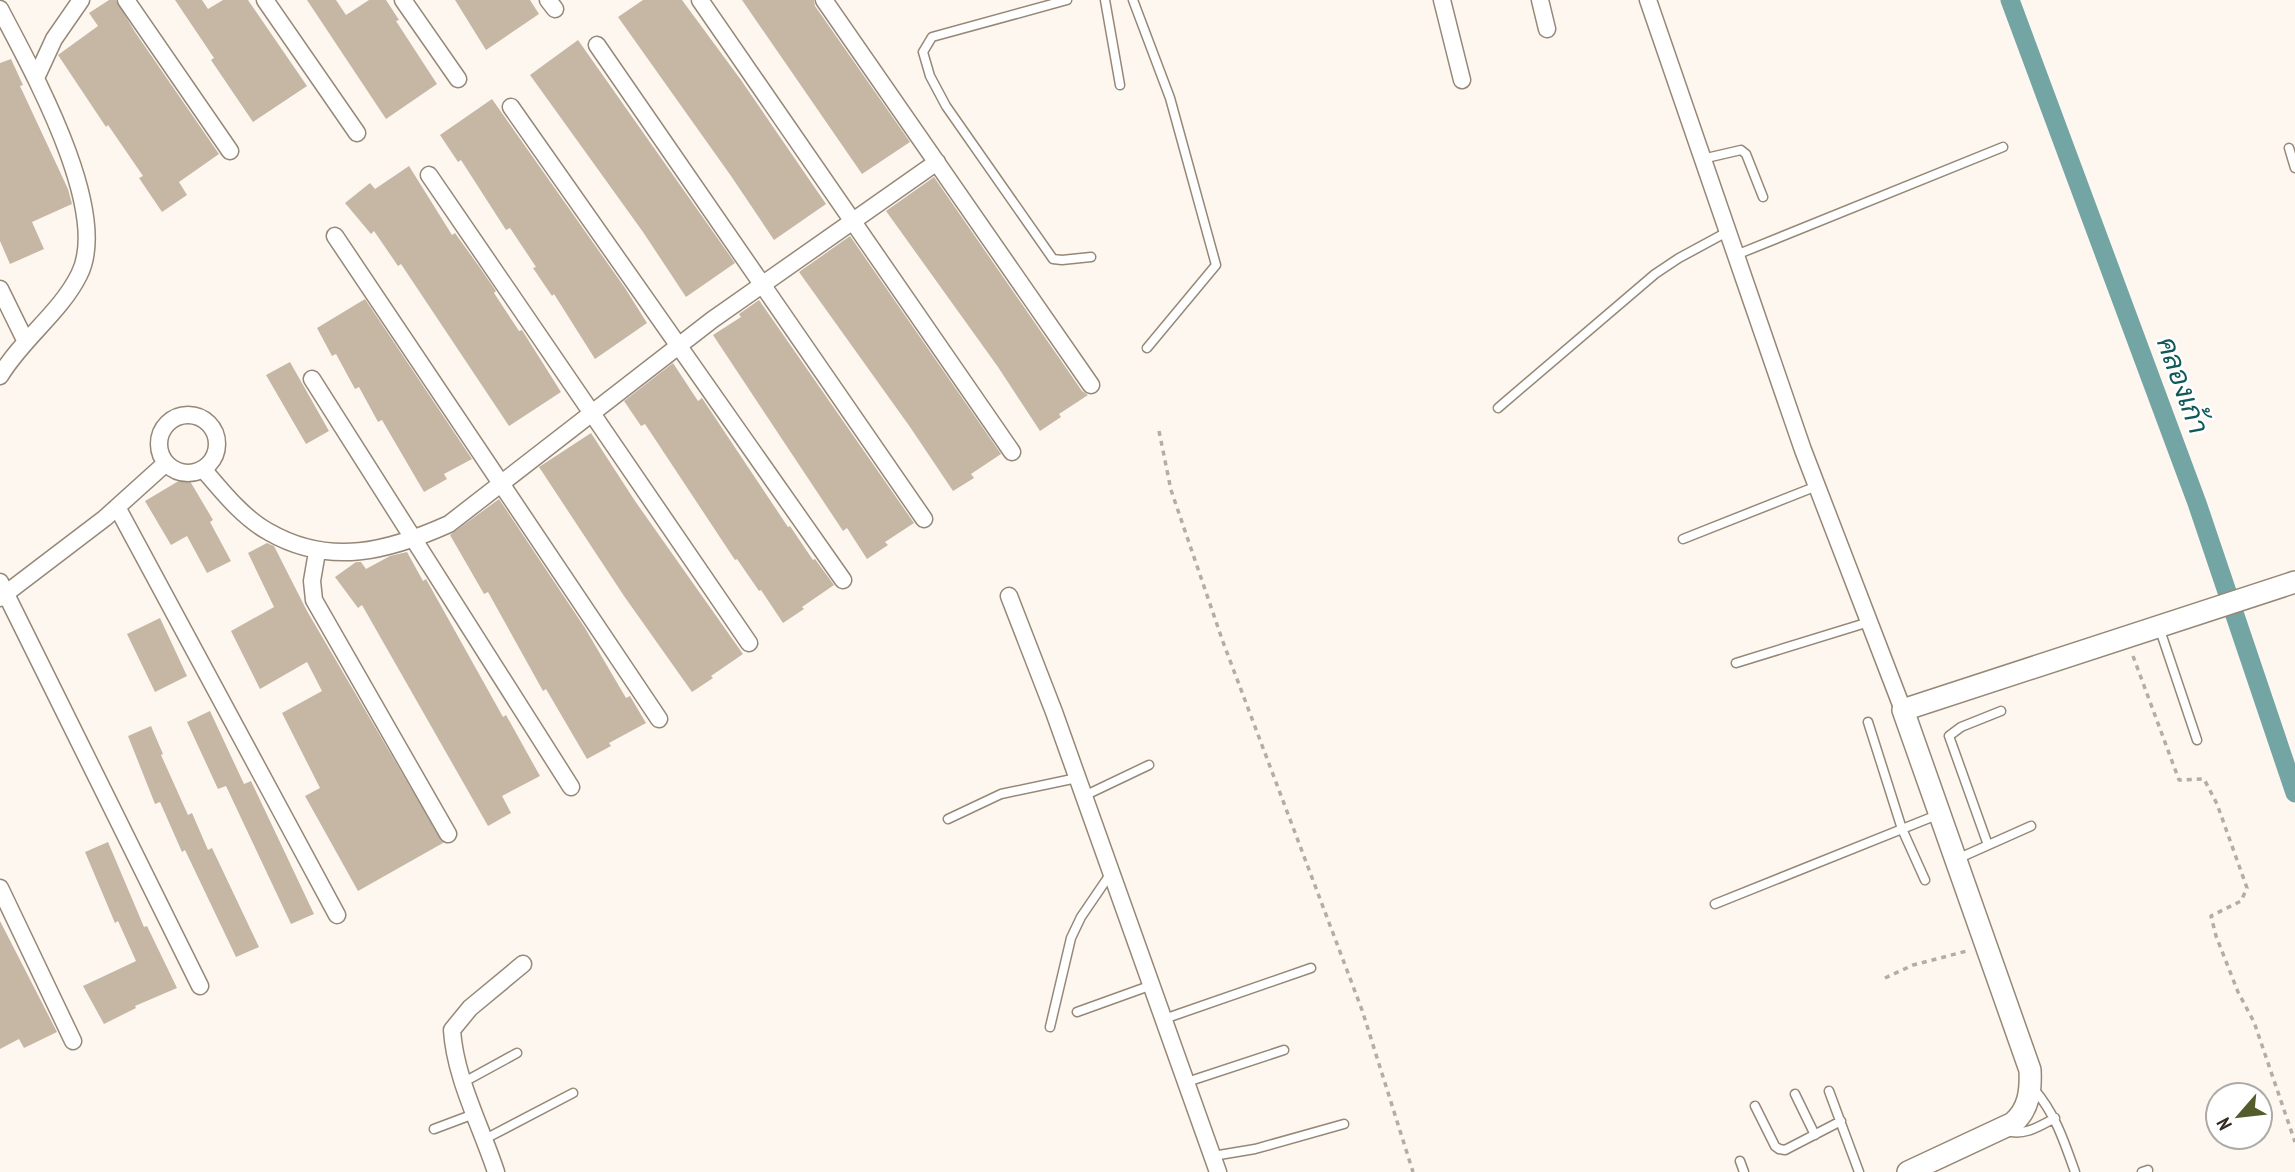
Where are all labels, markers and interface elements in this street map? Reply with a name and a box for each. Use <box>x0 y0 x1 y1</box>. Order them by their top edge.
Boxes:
water label: คลองเก้า <box>2149 331 2218 438</box>
north arrow <box>2204 1081 2274 1151</box>
text: N <box>2211 1114 2237 1134</box>

